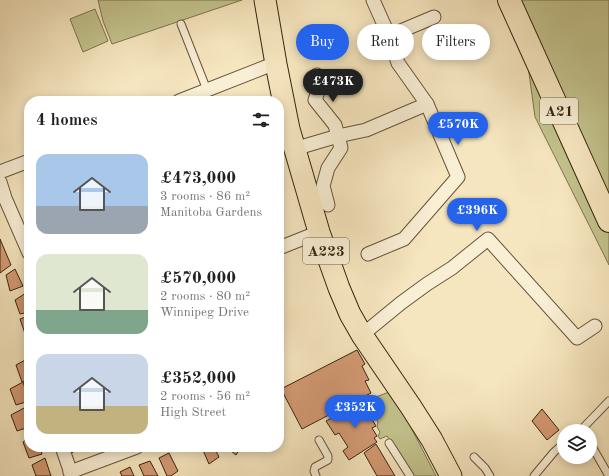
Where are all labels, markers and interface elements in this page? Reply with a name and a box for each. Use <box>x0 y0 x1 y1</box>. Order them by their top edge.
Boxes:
chip: Buy <box>296 24 349 60</box>
chip: Rent <box>357 24 414 60</box>
chip: Filters <box>422 24 490 60</box>
pin: £473K <box>305 69 361 103</box>
text: £473K <box>312 75 354 88</box>
road number: A21 <box>540 98 578 124</box>
icon: filters <box>250 109 272 131</box>
text: 4 homes <box>36 112 98 129</box>
pin: £570K <box>430 112 486 146</box>
text: £570K <box>437 118 479 131</box>
icon: home <box>68 170 116 218</box>
text: £473,000 <box>160 170 236 187</box>
text: 3 rooms · 86 m² <box>160 190 250 203</box>
pin: £396K <box>449 198 505 232</box>
text: £396K <box>456 204 498 217</box>
text: Manitoba Gardens <box>160 206 262 219</box>
road number: A223 <box>303 238 349 264</box>
icon: home <box>68 270 116 318</box>
text: £570,000 <box>160 270 236 287</box>
text: 2 rooms · 80 m² <box>160 290 250 303</box>
text: Winnipeg Drive <box>160 306 249 319</box>
icon: home <box>68 370 116 418</box>
text: £352,000 <box>160 370 236 387</box>
text: 2 rooms · 56 m² <box>160 390 250 403</box>
pin: £352K <box>327 395 383 429</box>
text: £352K <box>334 401 376 414</box>
text: High Street <box>160 406 226 419</box>
map controls <box>557 424 597 464</box>
button: layers <box>557 424 597 464</box>

